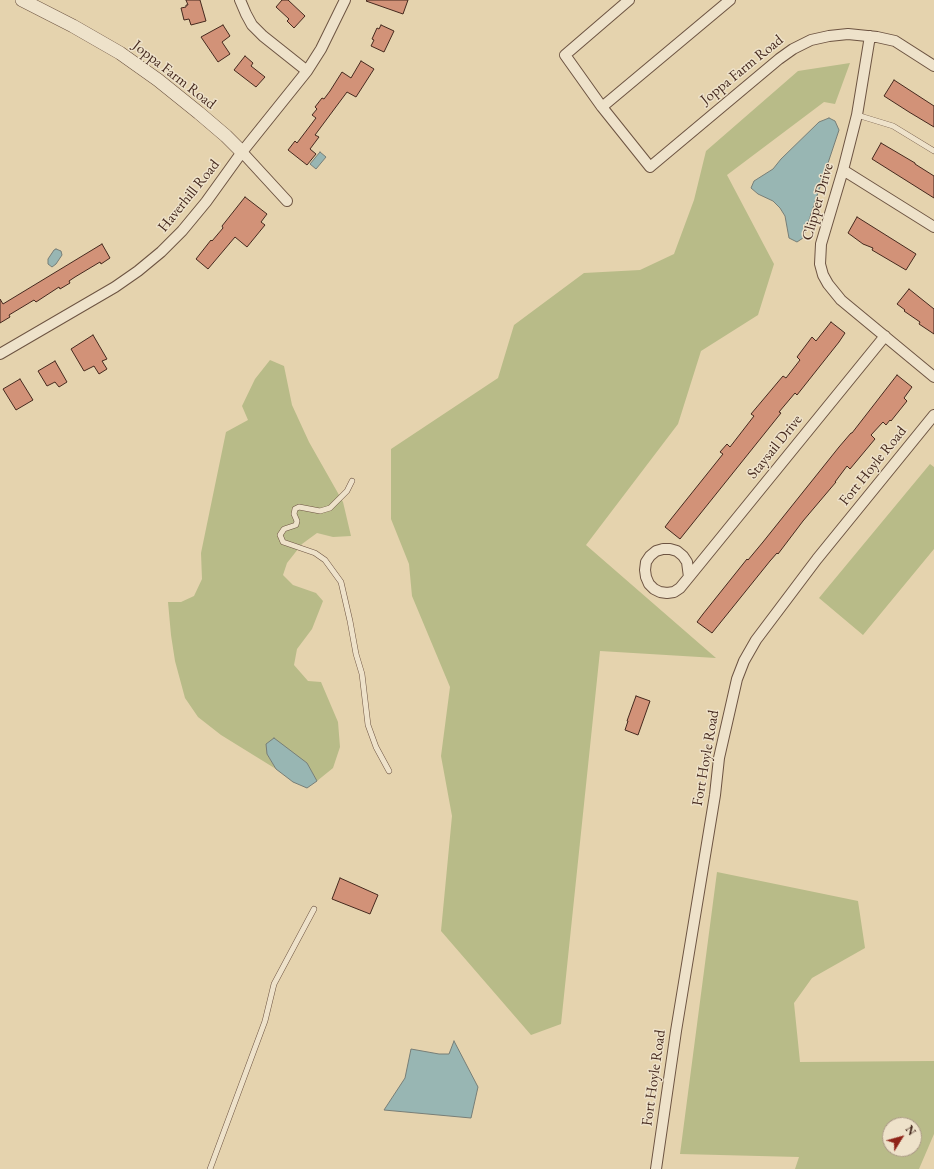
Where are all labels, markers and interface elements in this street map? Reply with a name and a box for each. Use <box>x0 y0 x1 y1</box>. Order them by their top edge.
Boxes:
street label: Joppa Farm Road <box>697 31 787 109</box>
street label: Joppa Farm Road <box>129 37 219 113</box>
street label: Haverhill Road <box>154 156 224 236</box>
street label: Clipper Drive <box>798 161 838 243</box>
street label: Staysail Drive <box>744 411 806 483</box>
street label: Fort Hoyle Road <box>835 423 911 509</box>
street label: Fort Hoyle Road <box>689 709 723 807</box>
street label: Fort Hoyle Road <box>638 1029 670 1127</box>
north arrow <box>882 1117 922 1157</box>
text: N <box>903 1123 919 1138</box>

